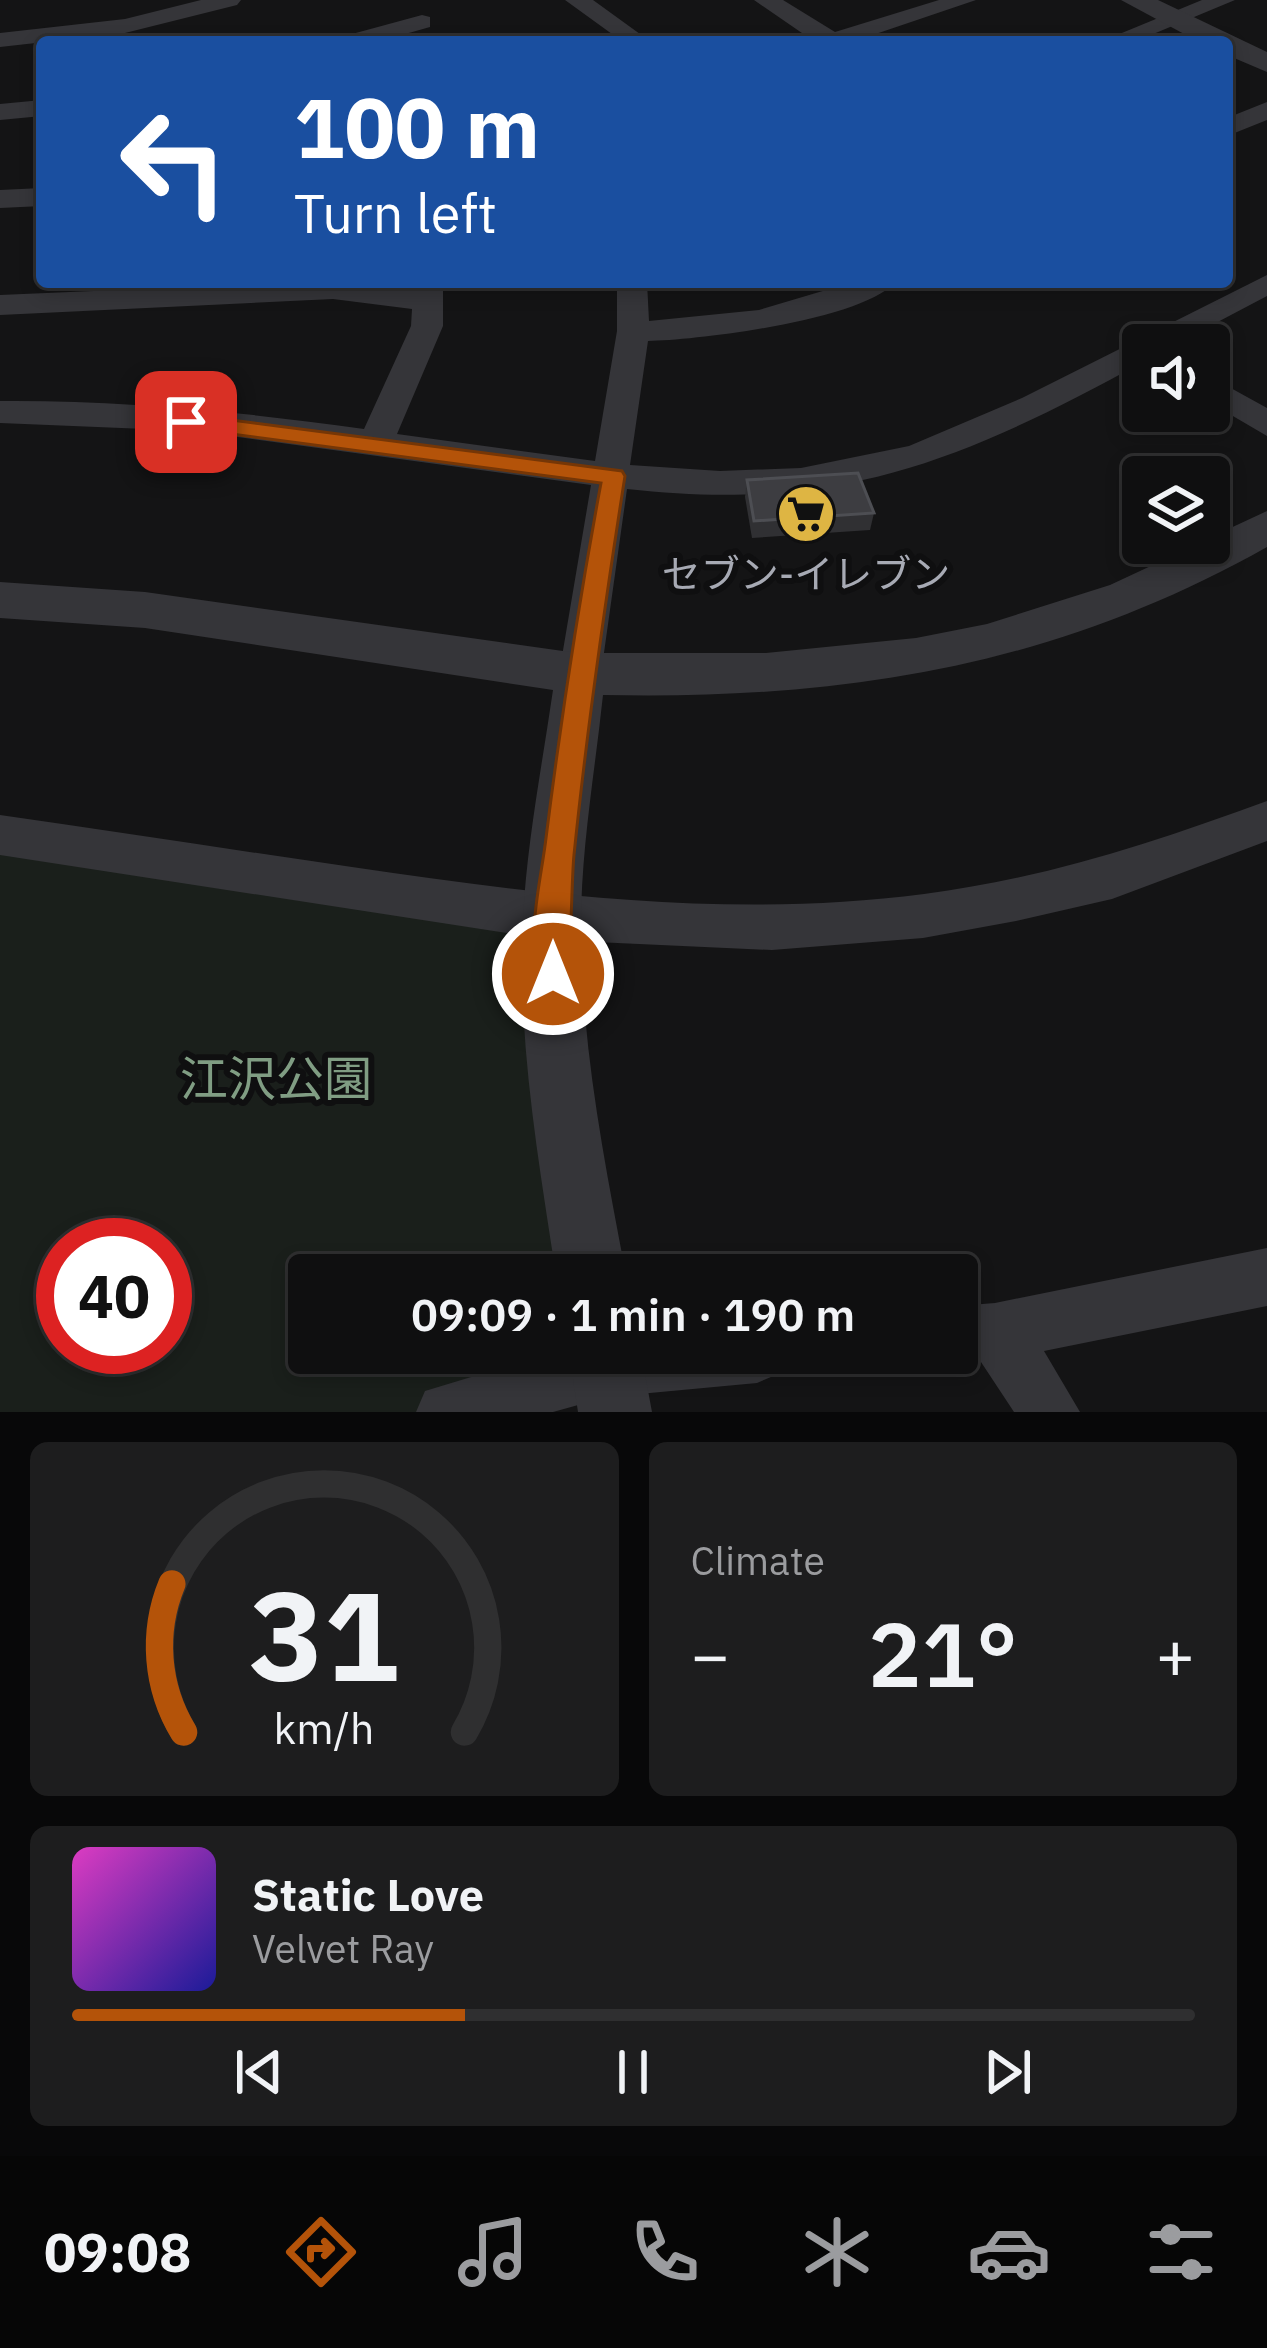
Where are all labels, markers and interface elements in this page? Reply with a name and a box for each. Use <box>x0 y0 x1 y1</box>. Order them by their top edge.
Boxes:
text: 100 m <box>294 72 540 181</box>
icon: left <box>96 84 252 240</box>
text: Turn left <box>294 178 497 248</box>
map controls <box>1122 324 1230 564</box>
button: sound <box>1122 324 1230 432</box>
pin <box>135 371 237 473</box>
icon: arrive <box>153 389 219 455</box>
button: layers <box>1122 456 1230 564</box>
supermarket icon: セブン-イレブン <box>775 483 837 545</box>
place label: セブン-イレブン <box>662 548 950 599</box>
position arrow <box>490 911 616 1037</box>
park label: 江沢公園 <box>180 1047 372 1109</box>
speed limit sign: 40 <box>36 1218 192 1374</box>
text: 09:09 · 1 min · 190 m <box>411 1285 855 1343</box>
text: Climate <box>691 1535 825 1586</box>
text: 31 <box>249 1553 399 1715</box>
text: 21° <box>868 1595 1018 1712</box>
text: − <box>691 1611 730 1697</box>
text: + <box>1155 1611 1195 1697</box>
text: km/h <box>274 1700 375 1756</box>
text: Static Love <box>252 1865 484 1923</box>
text: Velvet Ray <box>252 1923 434 1974</box>
icon: previous <box>226 2039 292 2105</box>
icon: pause <box>600 2039 666 2105</box>
icon: next <box>975 2039 1041 2105</box>
icon: directions <box>279 2210 363 2294</box>
icon: music <box>451 2210 535 2294</box>
icon: phone <box>623 2210 707 2294</box>
icon: climate <box>795 2210 879 2294</box>
icon: car <box>967 2210 1051 2294</box>
icon: filters <box>1139 2210 1223 2294</box>
text: 09:08 <box>44 2217 191 2287</box>

